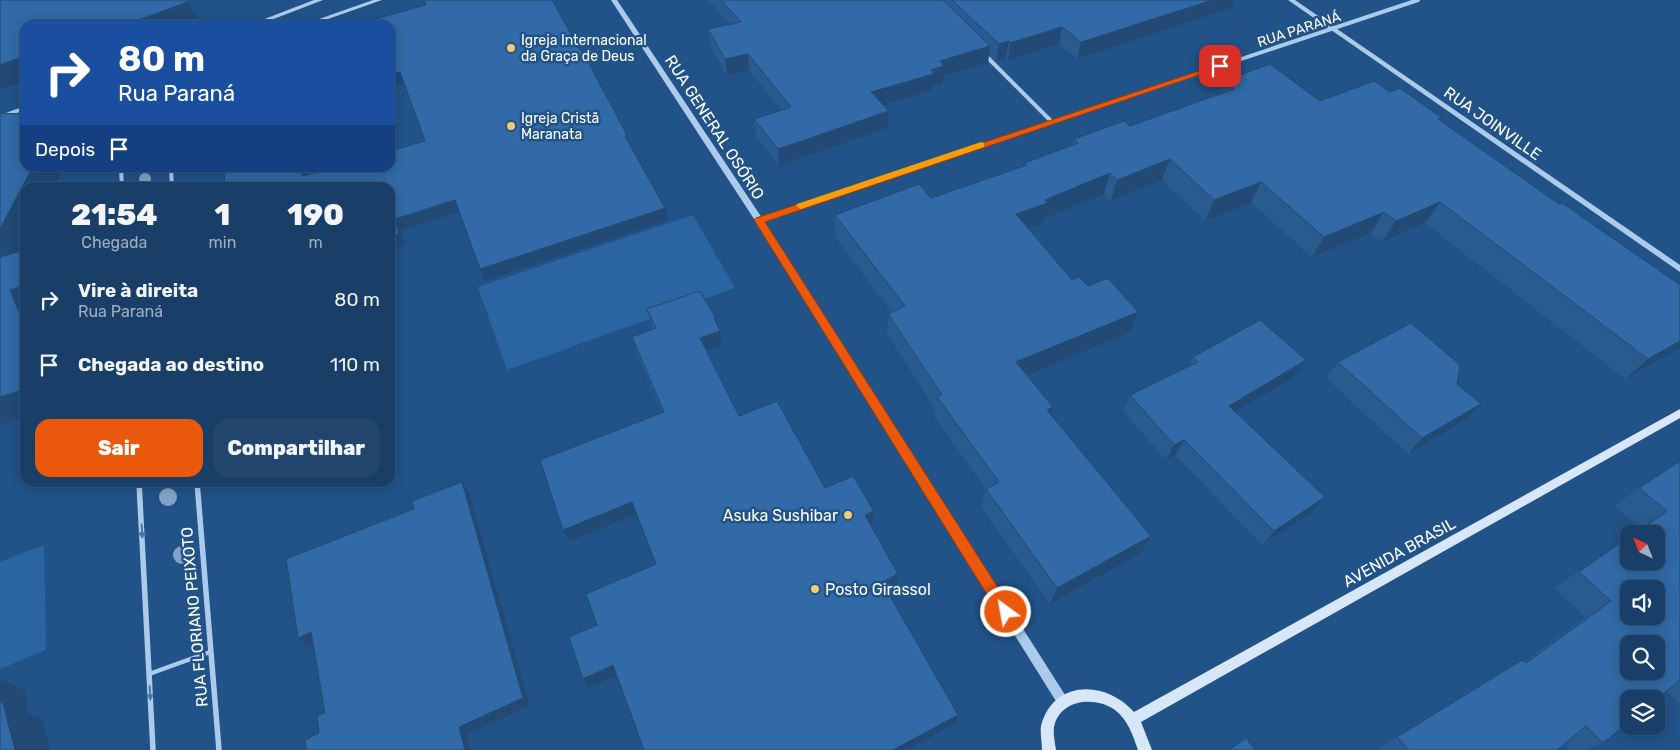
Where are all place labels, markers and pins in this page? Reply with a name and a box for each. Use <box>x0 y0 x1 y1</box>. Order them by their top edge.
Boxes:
place label: Igreja Internacional da Graça de Deus <box>521 32 647 65</box>
marker: Igreja Internacional da Graça de Deus <box>505 42 517 54</box>
pin <box>1199 45 1241 87</box>
place label: Igreja Cristã Maranata <box>521 110 599 143</box>
marker: Igreja Cristã Maranata <box>505 120 517 132</box>
place label: Asuka Sushibar <box>723 506 838 525</box>
marker: Asuka Sushibar <box>842 509 854 521</box>
place label: Posto Girassol <box>825 580 931 599</box>
marker: Posto Girassol <box>809 583 821 595</box>

